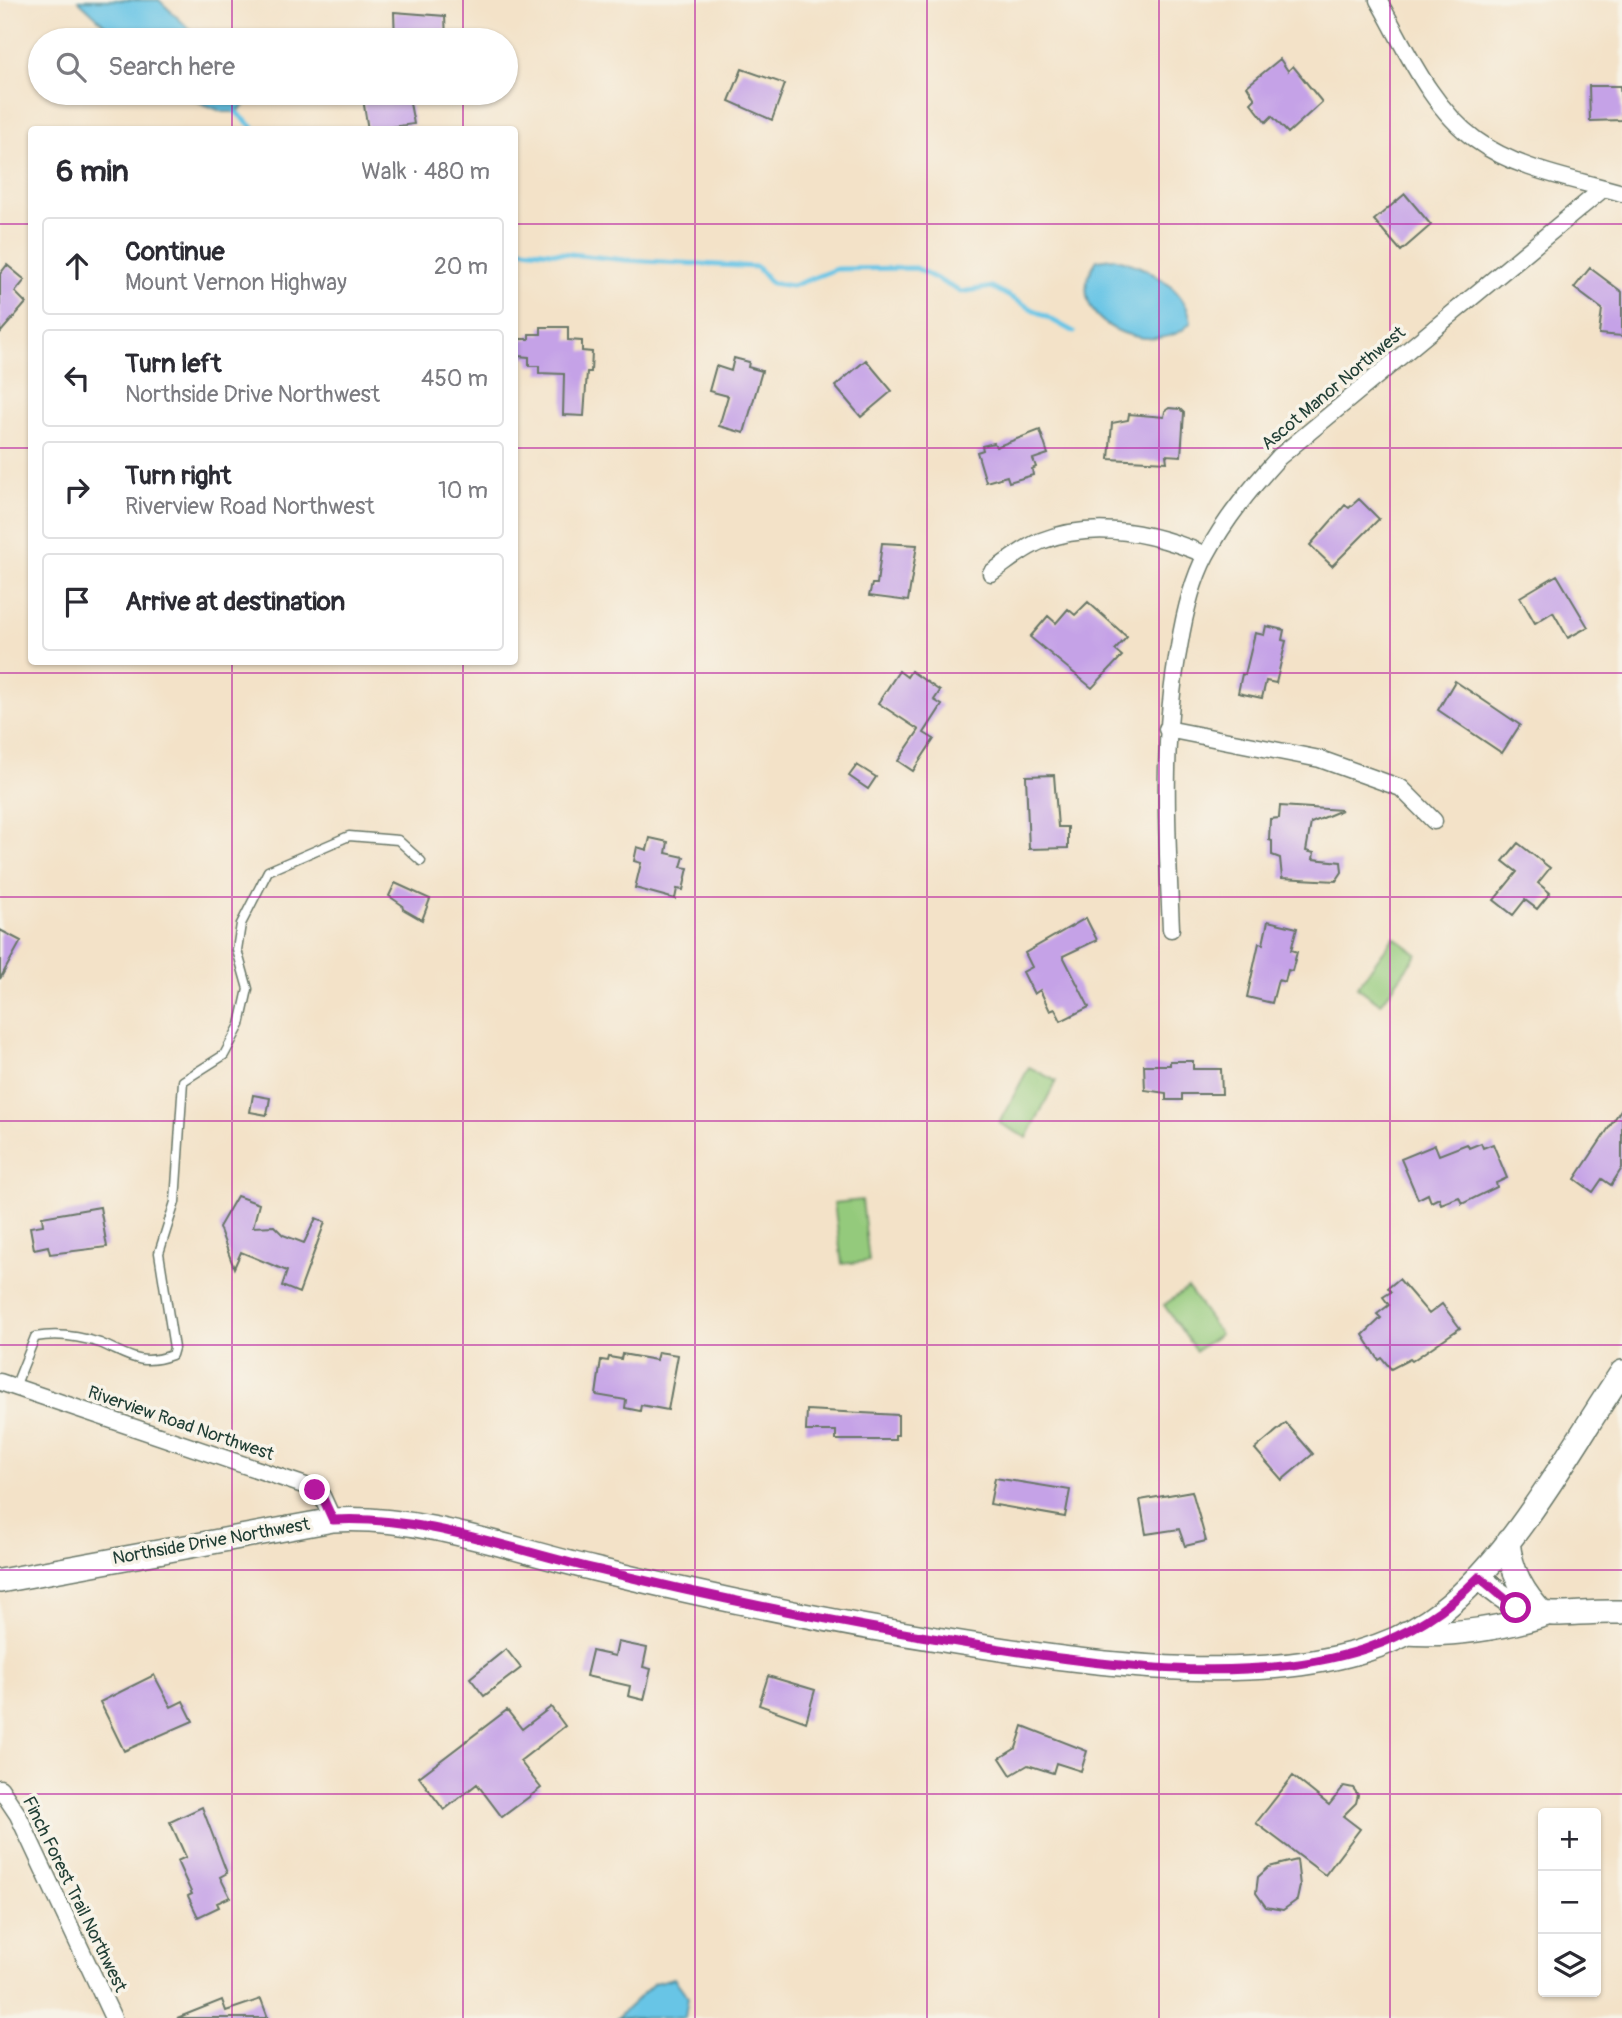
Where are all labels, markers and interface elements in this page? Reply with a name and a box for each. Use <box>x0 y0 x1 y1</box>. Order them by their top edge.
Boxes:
search box <box>28 28 518 105</box>
icon: search <box>52 48 90 86</box>
text: Search here <box>108 51 235 83</box>
text: 6 min <box>56 153 129 190</box>
text: Walk · 480 m <box>361 157 490 186</box>
text: Continue <box>125 236 225 268</box>
icon: ahead <box>58 247 96 285</box>
text: 20 m <box>434 252 488 281</box>
text: Mount Vernon Highway <box>125 268 347 297</box>
street label: Ascot Manor Northwest <box>1256 321 1411 455</box>
text: Turn left <box>125 348 221 380</box>
icon: left <box>58 359 96 397</box>
text: 450 m <box>421 364 488 393</box>
text: Northside Drive Northwest <box>125 380 380 409</box>
text: Turn right <box>125 460 231 492</box>
icon: right <box>58 471 96 509</box>
text: 10 m <box>438 476 488 505</box>
text: Riverview Road Northwest <box>125 492 375 521</box>
icon: arrive <box>58 583 96 621</box>
text: Arrive at destination <box>125 586 345 618</box>
street label: Riverview Road Northwest <box>85 1381 278 1466</box>
route end <box>299 1474 330 1505</box>
street label: Northside Drive Northwest <box>111 1513 312 1570</box>
route start <box>1500 1592 1531 1623</box>
street label: Finch Forest Trail Northwest <box>17 1792 132 1997</box>
map controls <box>1538 1808 1601 1997</box>
button: + <box>1538 1808 1601 1871</box>
button: − <box>1538 1871 1601 1934</box>
button: layers <box>1538 1934 1601 1997</box>

